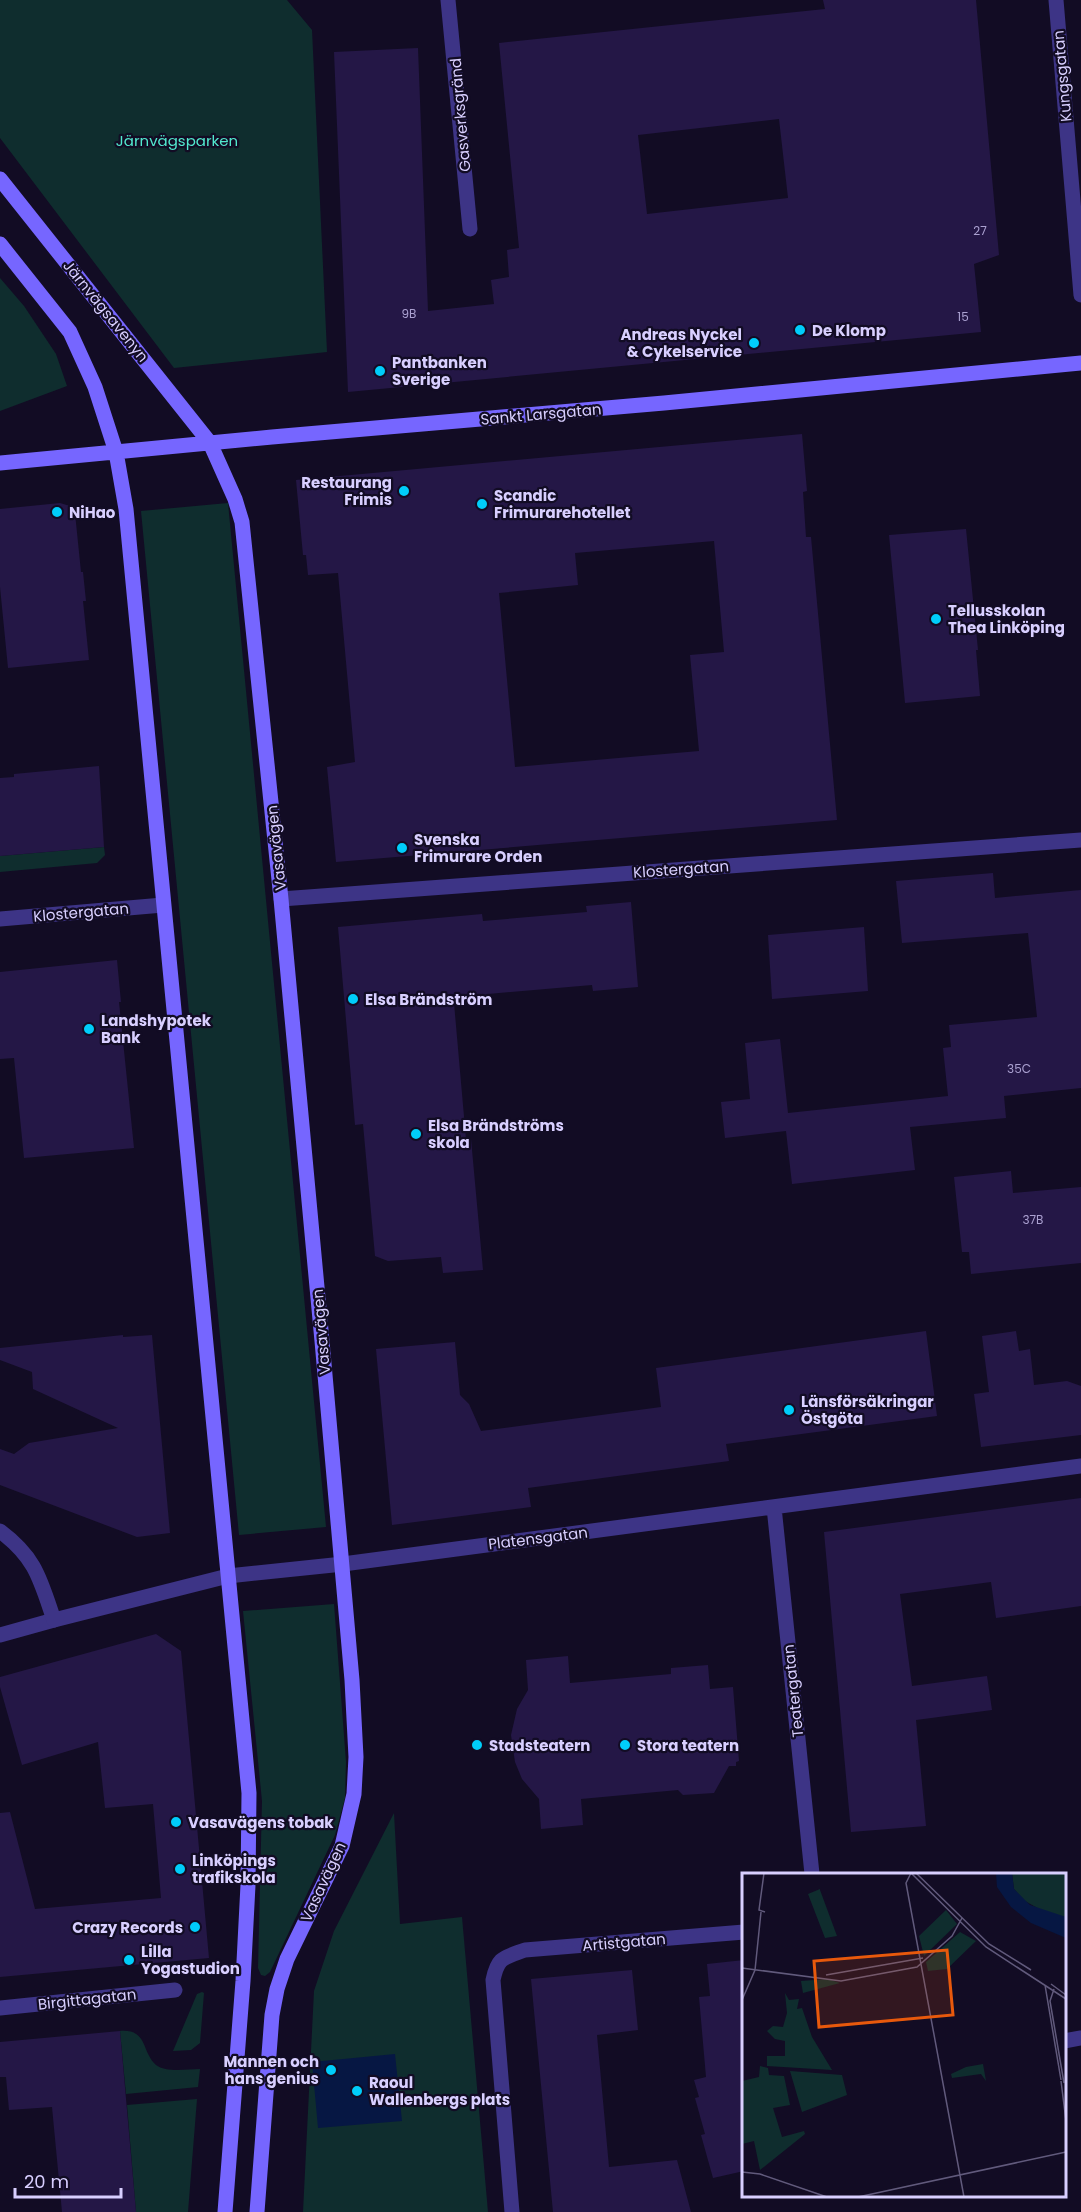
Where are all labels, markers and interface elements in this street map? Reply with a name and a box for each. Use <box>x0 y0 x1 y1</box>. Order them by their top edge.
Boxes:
street label: Kungsgatan <box>1048 29 1076 123</box>
street label: Gasverksgränd <box>445 57 475 173</box>
park label: Järnvägsparken <box>116 130 238 151</box>
house number: 27 <box>973 222 987 239</box>
street label: Järnvägsavenyn <box>58 256 154 366</box>
house number: 9B <box>402 305 416 322</box>
house number: 15 <box>957 308 969 325</box>
place label: De Klomp <box>812 320 886 341</box>
marker: De Klomp <box>793 323 807 337</box>
place label: Andreas Nyckel & Cykelservice <box>620 324 742 362</box>
marker: Andreas Nyckel & Cykelservice <box>747 336 761 350</box>
place label: Pantbanken Sverige <box>392 352 487 390</box>
marker: Pantbanken Sverige <box>373 364 387 378</box>
street label: Sankt Larsgatan <box>480 398 602 430</box>
place label: Restaurang Frimis <box>301 472 392 510</box>
marker: Restaurang Frimis <box>397 484 411 498</box>
place label: Scandic Frimurarehotellet <box>494 485 631 523</box>
marker: Scandic Frimurarehotellet <box>475 497 489 511</box>
place label: NiHao <box>69 502 116 523</box>
marker: NiHao <box>50 505 64 519</box>
place label: Tellusskolan Thea Linköping <box>948 600 1065 638</box>
marker: Tellusskolan Thea Linköping <box>929 612 943 626</box>
street label: Vasavägen <box>261 804 291 892</box>
place label: Svenska Frimurare Orden <box>414 829 542 867</box>
marker: Svenska Frimurare Orden <box>395 841 409 855</box>
street label: Klostergatan <box>632 855 730 883</box>
street label: Klostergatan <box>32 897 130 927</box>
place label: Elsa Brändström <box>365 989 492 1010</box>
marker: Elsa Brändström <box>346 992 360 1006</box>
place label: Landshypotek Bank <box>101 1010 212 1048</box>
marker: Landshypotek Bank <box>82 1022 96 1036</box>
house number: 35C <box>1007 1060 1031 1077</box>
place label: Elsa Brändströms skola <box>428 1115 564 1153</box>
marker: Elsa Brändströms skola <box>409 1127 423 1141</box>
house number: 37B <box>1023 1211 1043 1228</box>
street label: Vasavägen <box>307 1288 335 1376</box>
place label: Länsförsäkringar Östgöta <box>801 1391 934 1429</box>
marker: Länsförsäkringar Östgöta <box>782 1403 796 1417</box>
street label: Platensgatan <box>487 1521 589 1555</box>
street label: Teatergatan <box>778 1643 808 1739</box>
place label: Stadsteatern <box>489 1735 590 1756</box>
place label: Stora teatern <box>637 1735 739 1756</box>
marker: Stadsteatern <box>470 1738 484 1752</box>
marker: Stora teatern <box>618 1738 632 1752</box>
place label: Vasavägens tobak <box>188 1812 334 1833</box>
marker: Vasavägens tobak <box>169 1815 183 1829</box>
street label: Vasavägen <box>295 1839 351 1925</box>
place label: Linköpings trafikskola <box>192 1850 276 1888</box>
marker: Linköpings trafikskola <box>173 1862 187 1876</box>
inset map <box>742 1873 1066 2197</box>
place label: Crazy Records <box>72 1917 183 1938</box>
marker: Crazy Records <box>188 1920 202 1934</box>
street label: Artistgatan <box>581 1928 667 1956</box>
place label: Lilla Yogastudion <box>141 1941 240 1979</box>
marker: Lilla Yogastudion <box>122 1953 136 1967</box>
street label: Birgittagatan <box>37 1983 137 2015</box>
place label: Mannen och hans genius <box>224 2051 319 2089</box>
marker: Mannen och hans genius <box>324 2063 338 2077</box>
place label: Raoul Wallenbergs plats <box>369 2072 510 2110</box>
marker: Raoul Wallenbergs plats <box>350 2084 364 2098</box>
scale bar <box>15 2161 122 2199</box>
text: 20 m <box>24 2169 69 2194</box>

